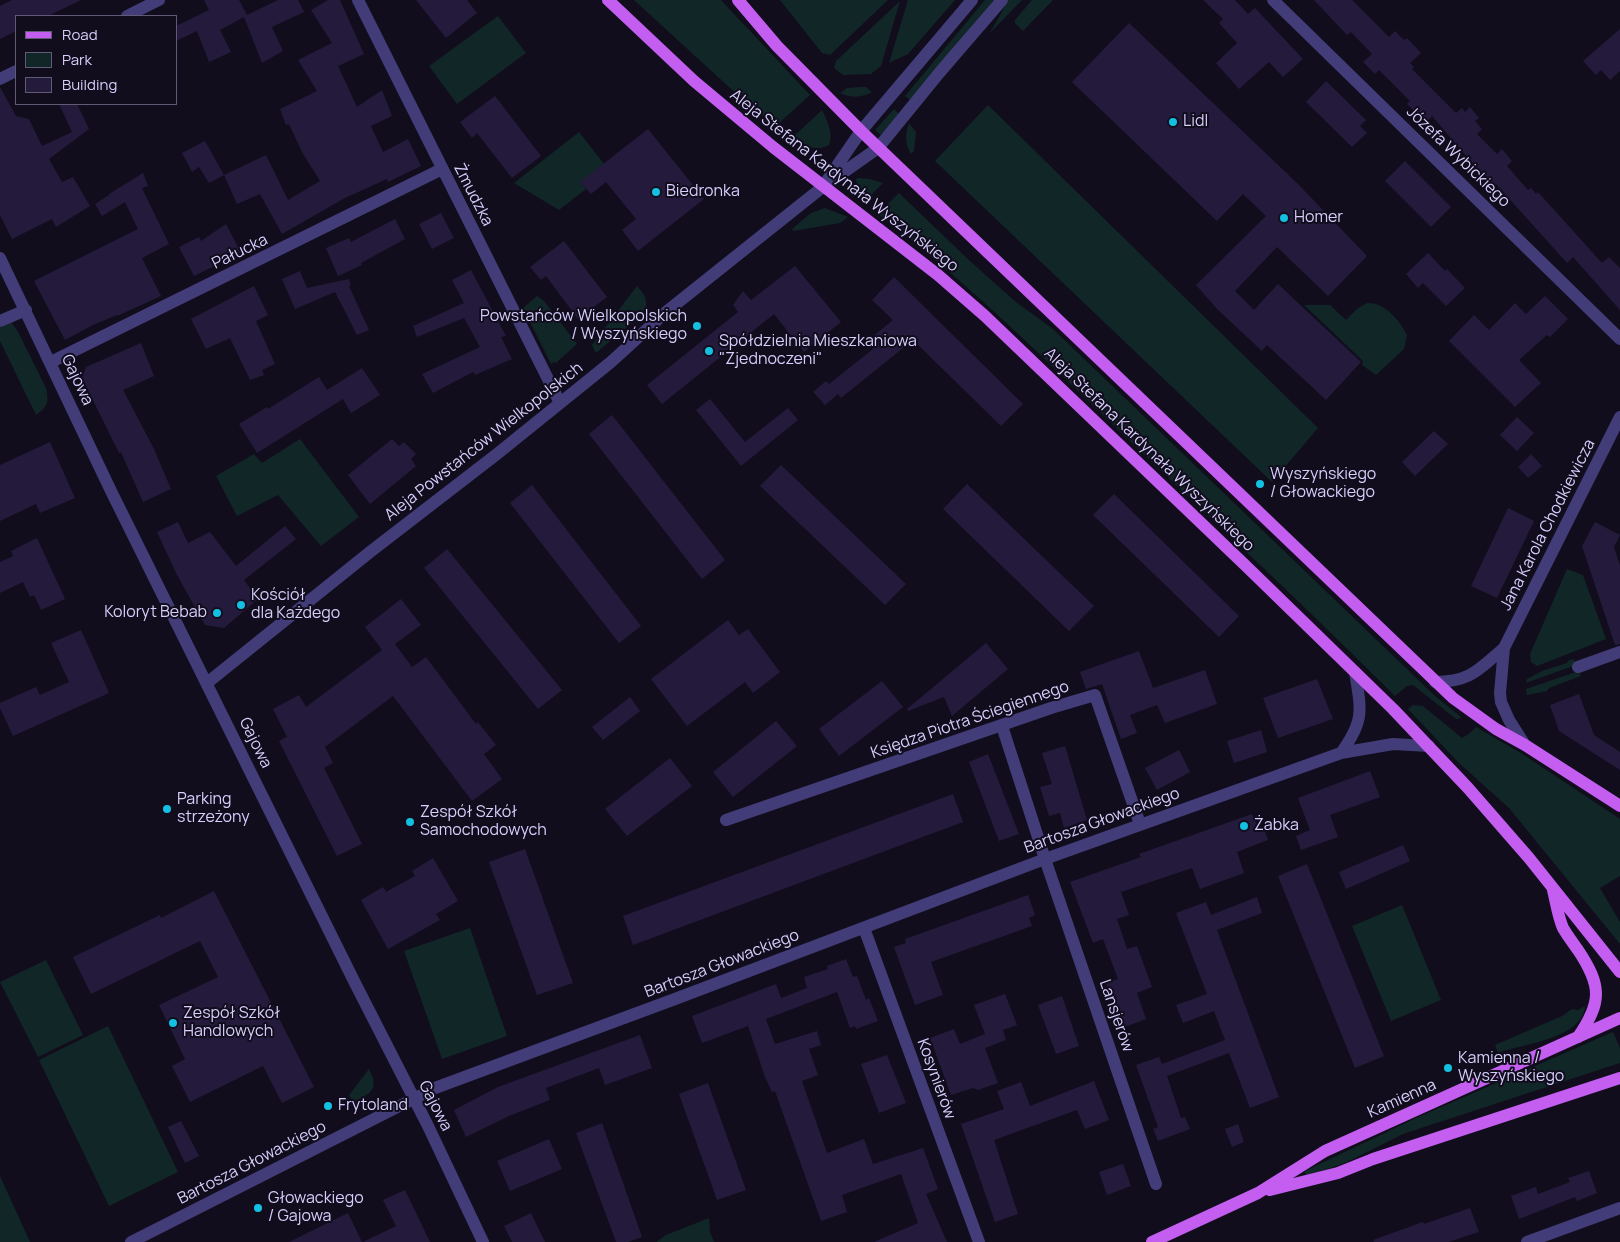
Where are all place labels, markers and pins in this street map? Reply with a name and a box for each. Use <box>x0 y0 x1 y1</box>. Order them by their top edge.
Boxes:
place label: Lidl <box>1183 112 1208 132</box>
marker: Lidl <box>1167 116 1179 128</box>
place label: Biedronka <box>666 182 740 202</box>
marker: Biedronka <box>650 186 662 198</box>
place label: Homer <box>1294 208 1343 228</box>
marker: Homer <box>1278 212 1290 224</box>
place label: Powstańców Wielkopolskich / Wyszyńskiego <box>480 307 687 345</box>
marker: Powstańców Wielkopolskich / Wyszyńskiego <box>691 320 703 332</box>
place label: Spółdzielnia Mieszkaniowa "Zjednoczeni" <box>719 332 917 370</box>
marker: Spółdzielnia Mieszkaniowa "Zjednoczeni" <box>703 345 715 357</box>
place label: Wyszyńskiego / Głowackiego <box>1270 465 1376 503</box>
marker: Wyszyńskiego / Głowackiego <box>1254 478 1266 490</box>
place label: Kościół dla Każdego <box>251 586 340 624</box>
marker: Kościół dla Każdego <box>235 599 247 611</box>
place label: Koloryt Bebab <box>104 603 207 623</box>
marker: Koloryt Bebab <box>211 607 223 619</box>
place label: Parking strzeżony <box>177 790 250 828</box>
marker: Parking strzeżony <box>161 803 173 815</box>
place label: Zespół Szkół Samochodowych <box>420 803 547 841</box>
marker: Zespół Szkół Samochodowych <box>404 816 416 828</box>
place label: Żabka <box>1254 816 1299 836</box>
marker: Żabka <box>1238 820 1250 832</box>
place label: Zespół Szkół Handlowych <box>183 1004 280 1042</box>
marker: Zespół Szkół Handlowych <box>167 1017 179 1029</box>
place label: Kamienna / Wyszyńskiego <box>1458 1049 1564 1087</box>
marker: Kamienna / Wyszyńskiego <box>1442 1062 1454 1074</box>
place label: Frytoland <box>338 1096 408 1116</box>
marker: Frytoland <box>322 1100 334 1112</box>
place label: Głowackiego / Gajowa <box>268 1189 364 1227</box>
marker: Głowackiego / Gajowa <box>252 1202 264 1214</box>

